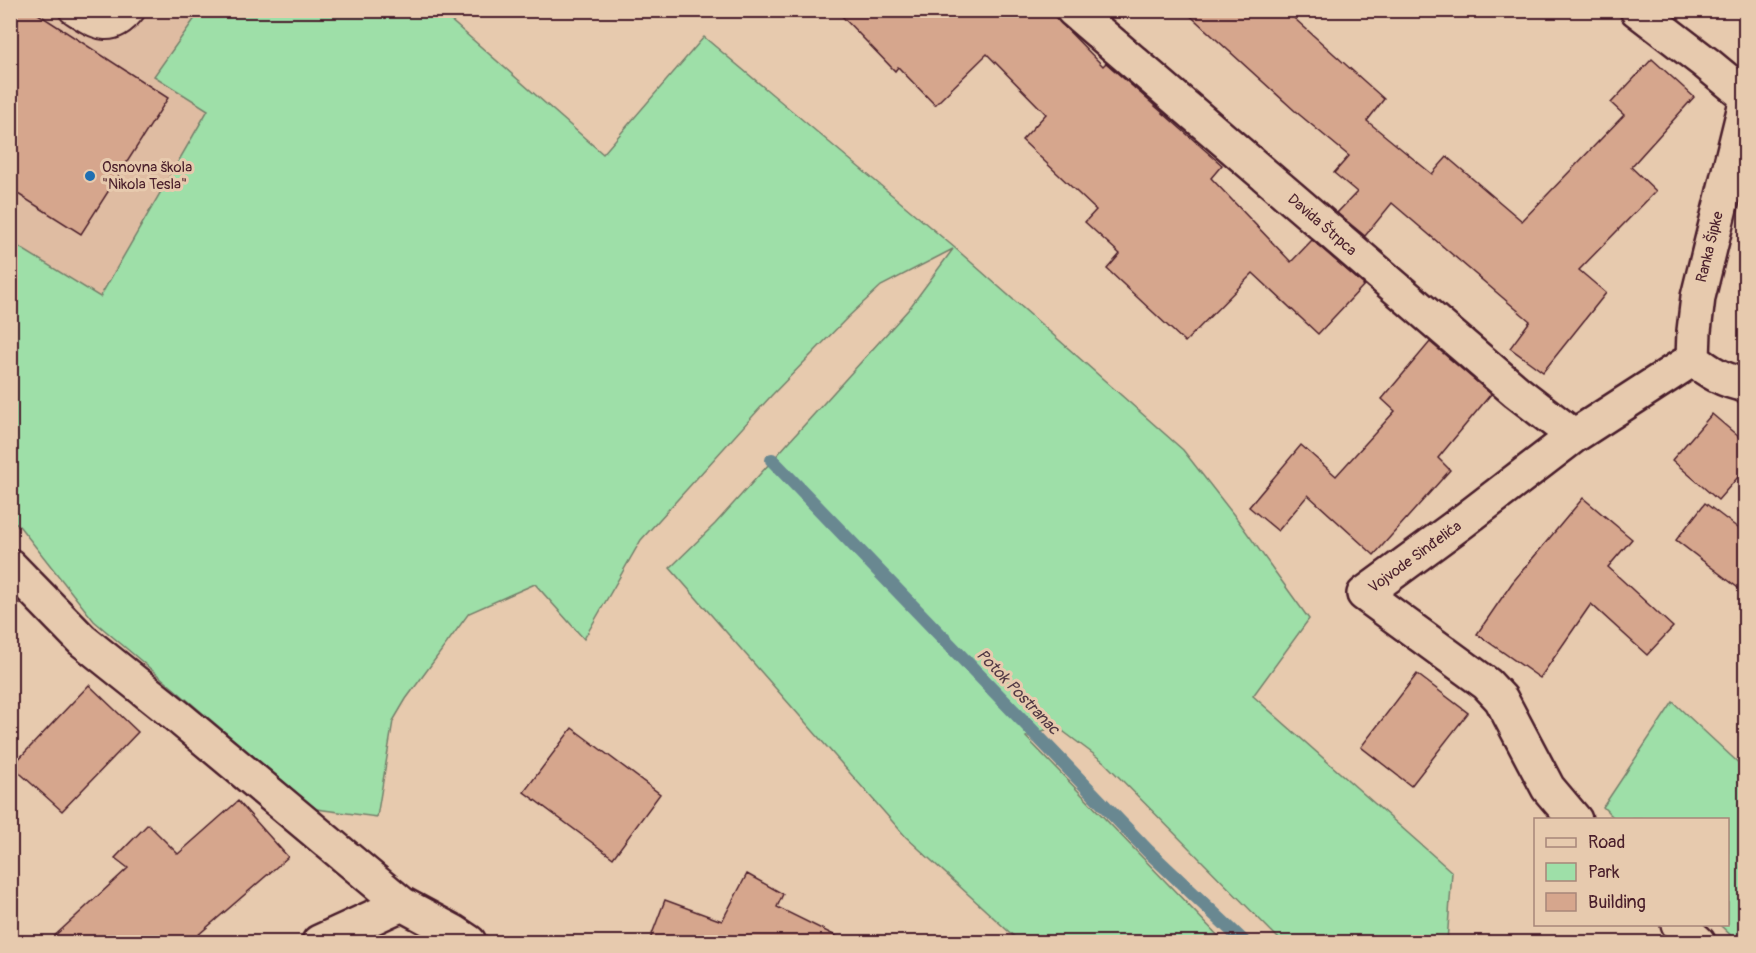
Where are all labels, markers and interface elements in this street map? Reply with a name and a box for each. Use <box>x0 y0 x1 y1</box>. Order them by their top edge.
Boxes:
place label: Osnovna škola "Nikola Tesla" <box>102 158 192 194</box>
marker: Osnovna škola "Nikola Tesla" <box>83 169 97 183</box>
street label: Davida Štrpca <box>1284 190 1360 260</box>
street label: Ranka Šipke <box>1692 209 1728 284</box>
street label: Vojvode Sinđelića <box>1365 517 1465 597</box>
water label: Potok Postranac <box>972 645 1064 739</box>
legend <box>1534 818 1729 926</box>
text: Road <box>1588 831 1625 854</box>
text: Park <box>1588 861 1620 884</box>
text: Building <box>1588 891 1646 914</box>

